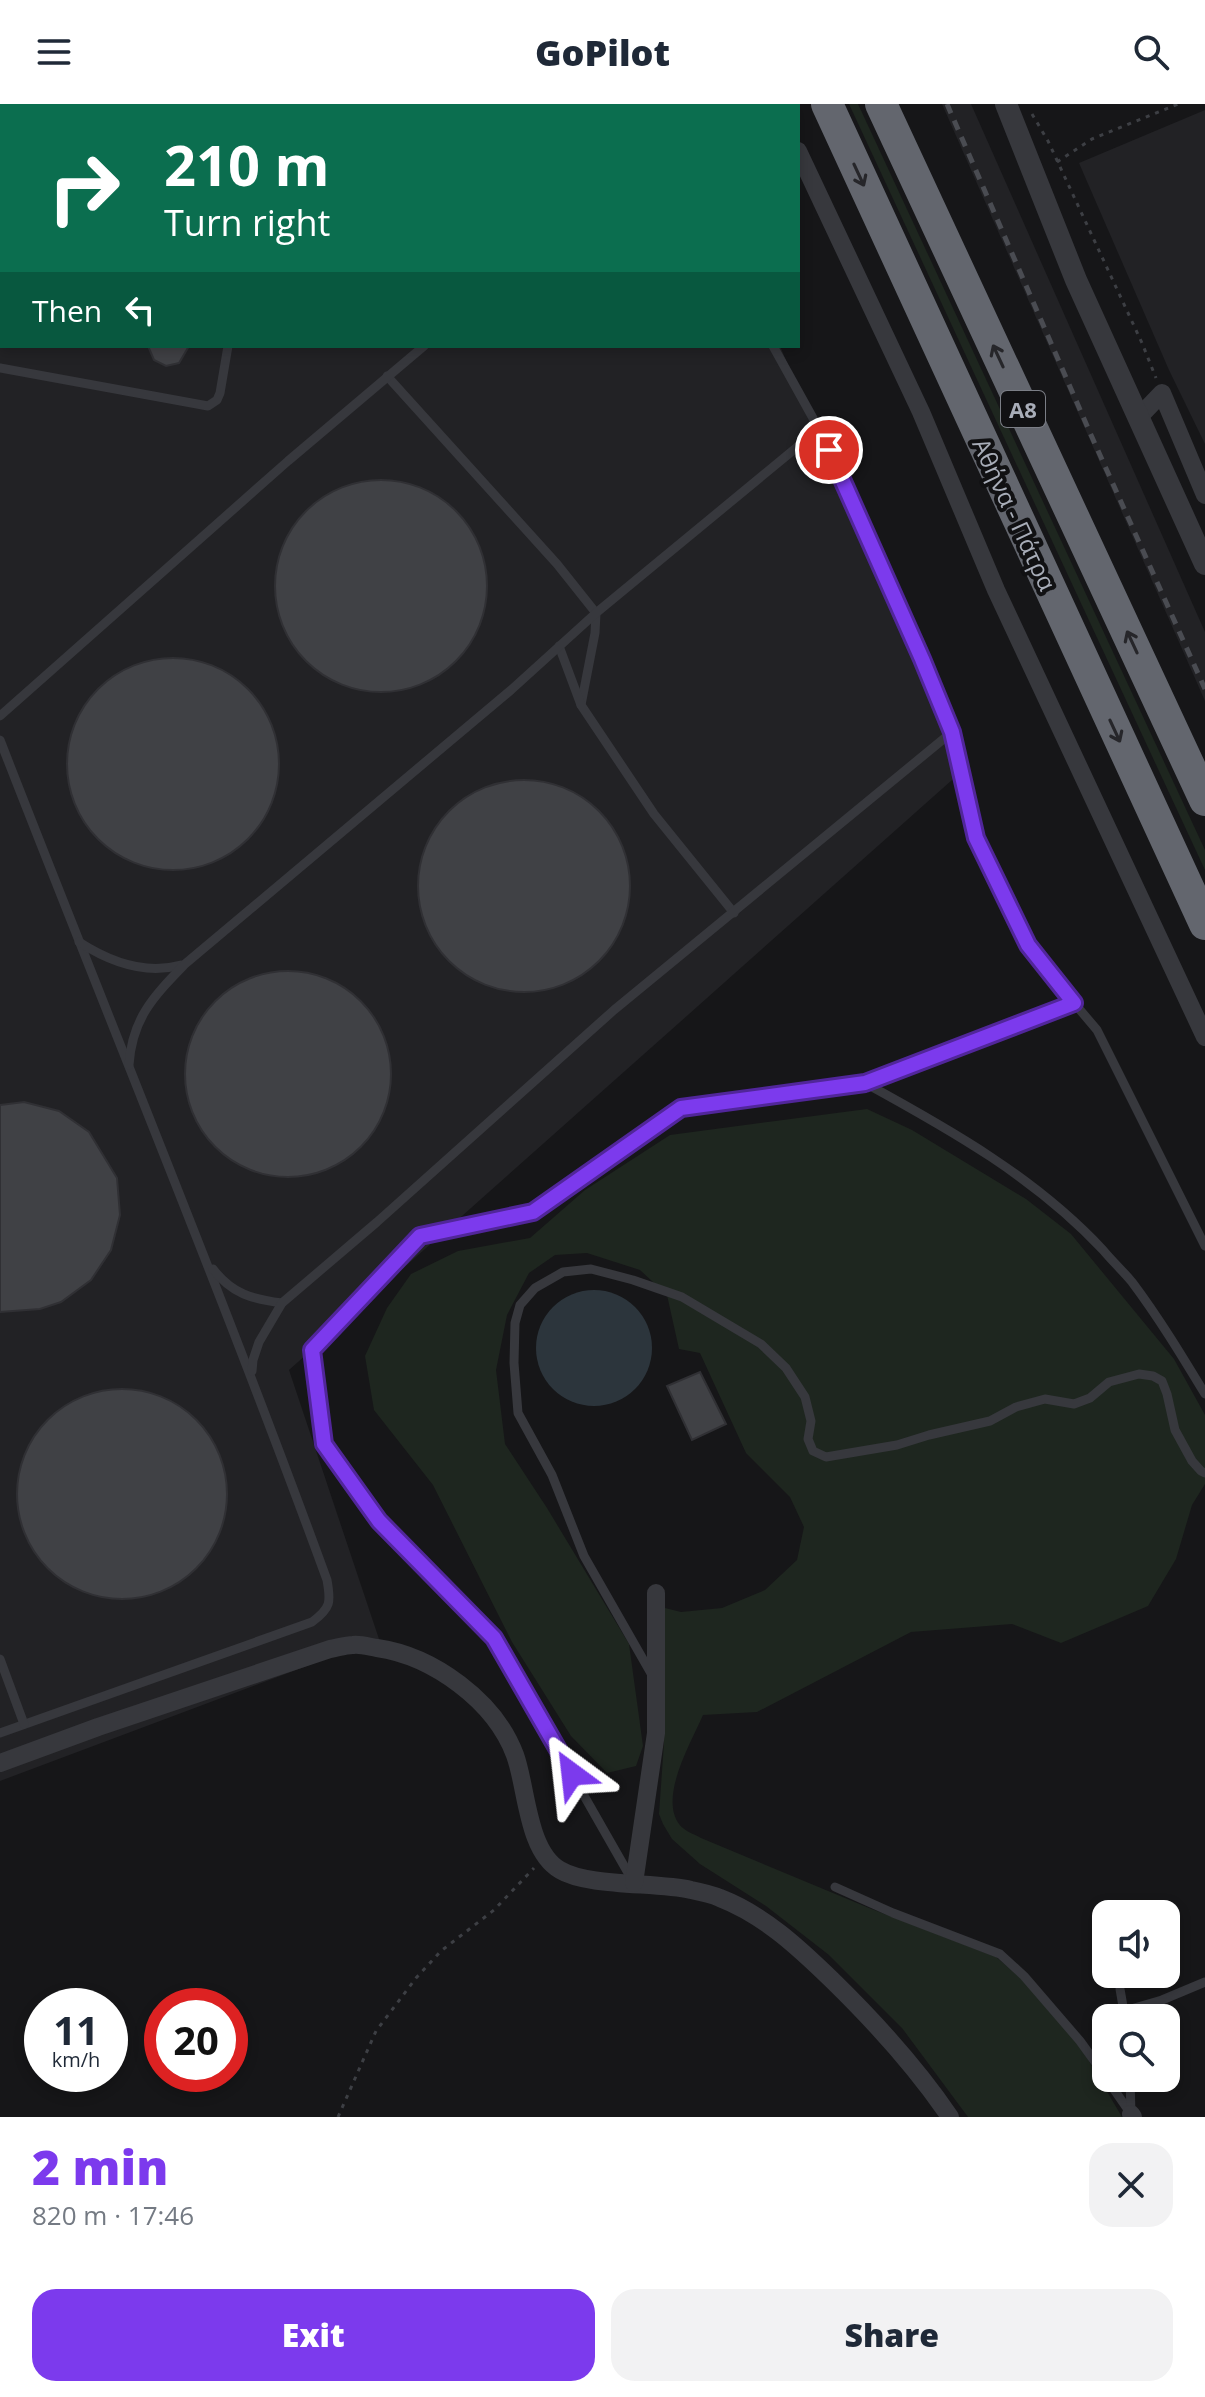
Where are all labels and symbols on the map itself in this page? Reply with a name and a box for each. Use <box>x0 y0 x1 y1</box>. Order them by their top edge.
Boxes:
one-way arrow <box>853 162 868 187</box>
one-way arrow <box>990 344 1005 368</box>
road number: Α8 <box>1001 391 1045 427</box>
pin <box>795 416 863 484</box>
street label: Αθήνα - Πάτρα <box>965 432 1065 596</box>
one-way arrow <box>1124 631 1139 655</box>
one-way arrow <box>1109 718 1124 742</box>
position arrow <box>530 1732 614 1816</box>
speed limit sign: 20 <box>144 1988 248 2092</box>

